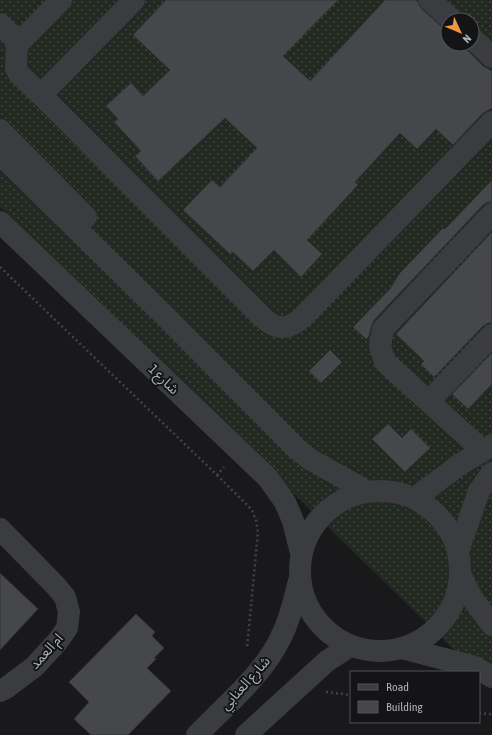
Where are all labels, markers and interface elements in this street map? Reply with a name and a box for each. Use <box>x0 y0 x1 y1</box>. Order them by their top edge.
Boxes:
north arrow <box>440 12 480 52</box>
text: N <box>461 32 474 45</box>
street label: شارع 1 <box>143 361 182 399</box>
street label: ام العمد <box>26 630 68 674</box>
street label: شارع العنابي <box>217 653 276 715</box>
legend <box>350 671 480 723</box>
text: Road <box>386 680 409 694</box>
text: Building <box>386 700 424 714</box>

